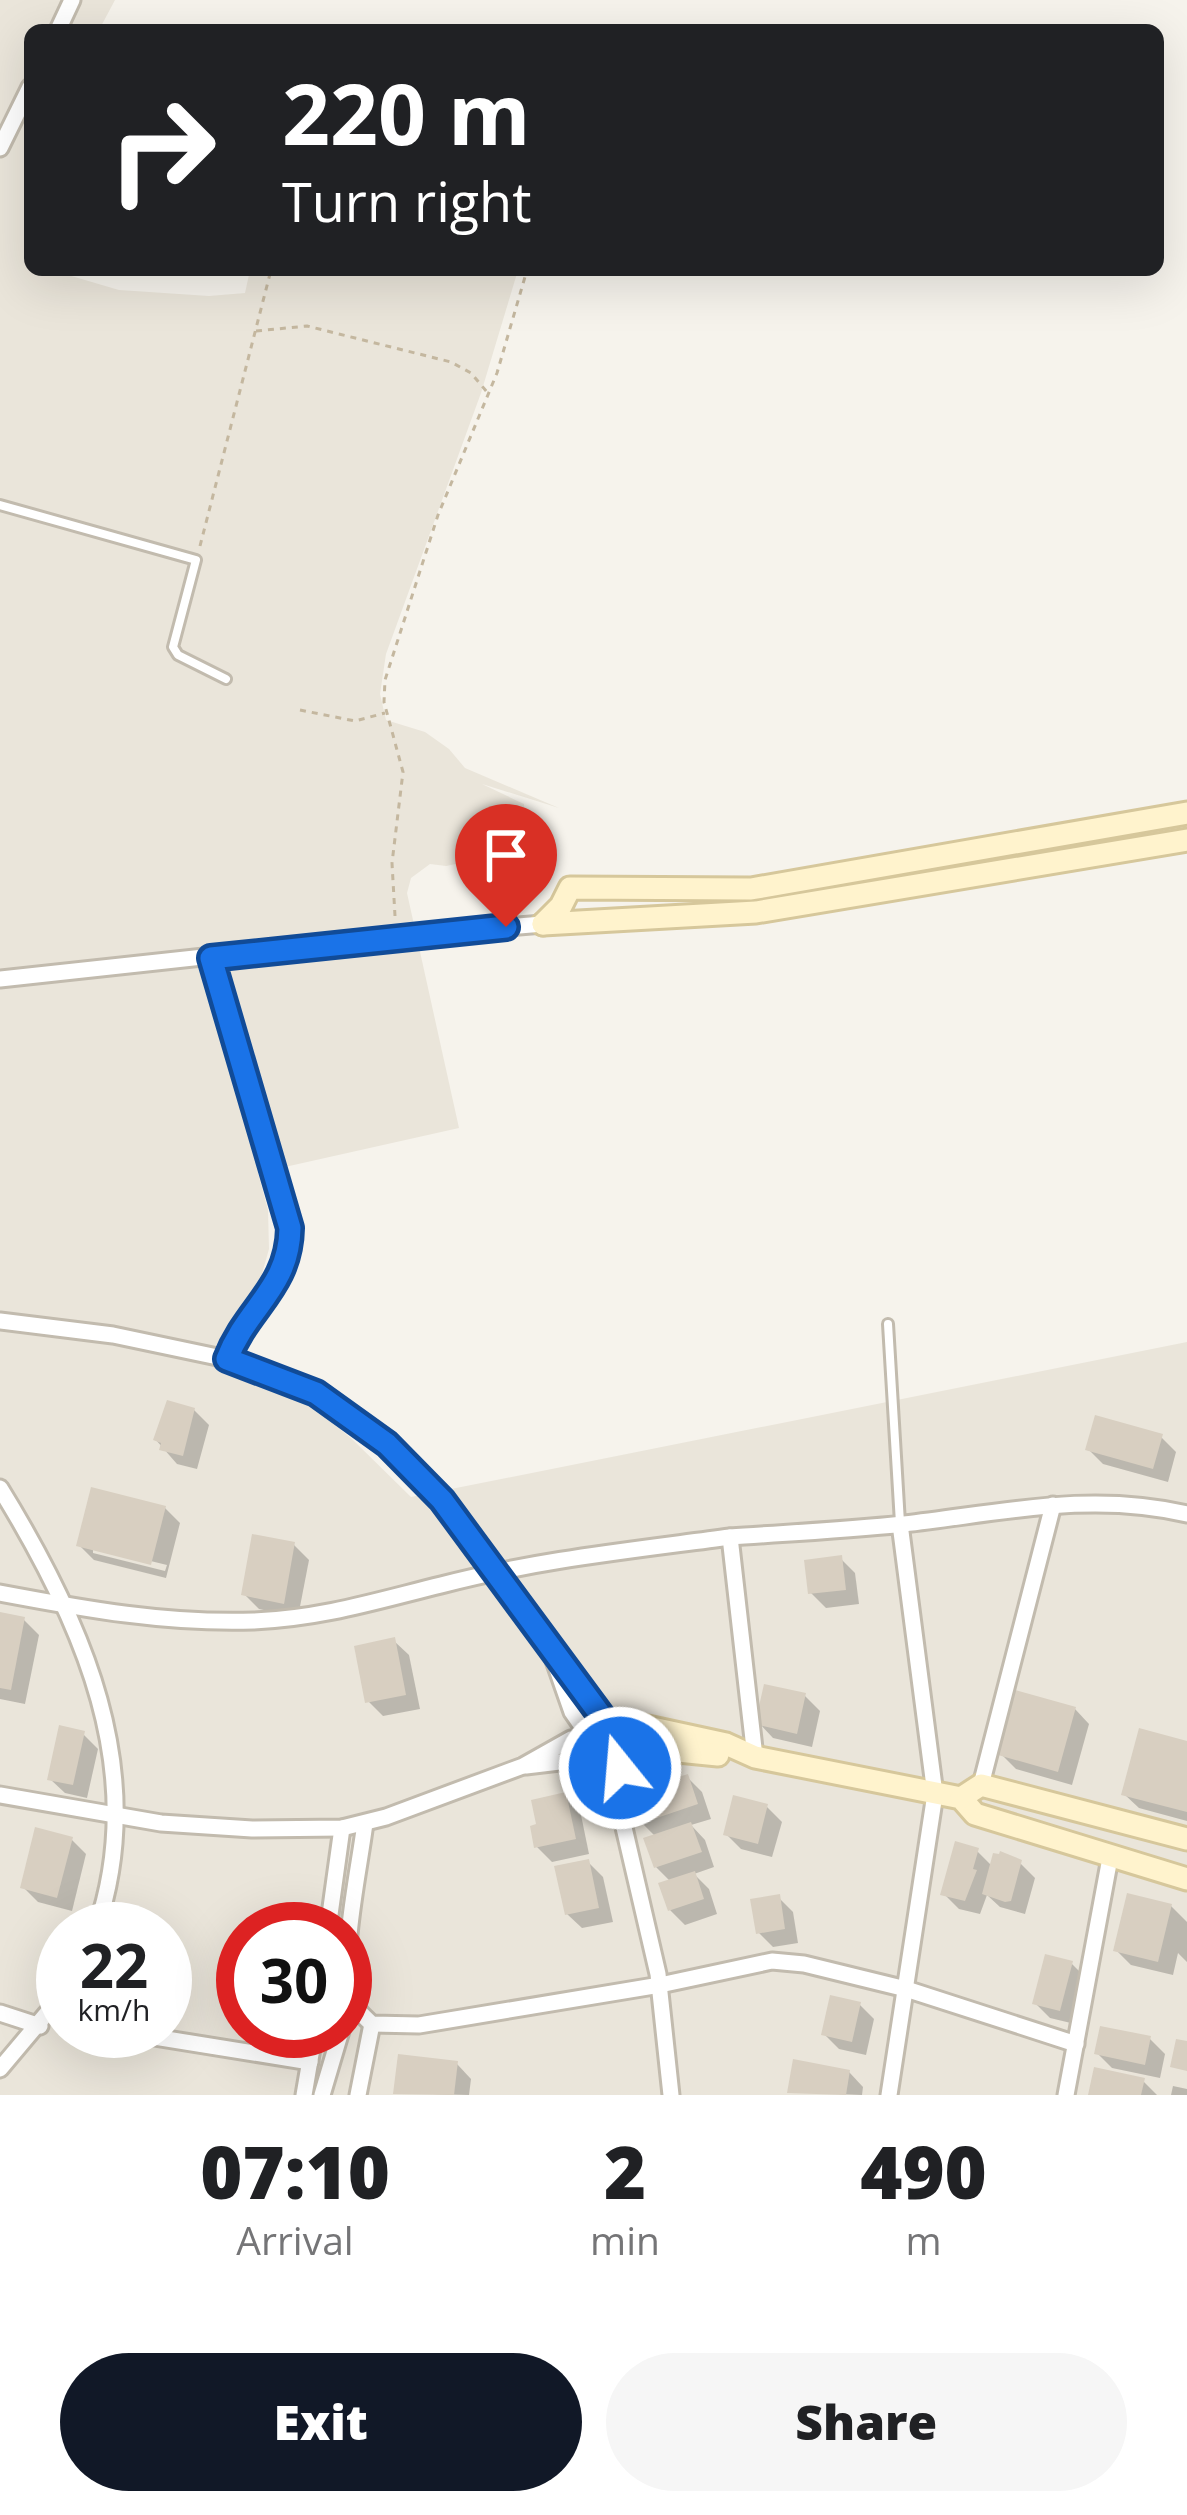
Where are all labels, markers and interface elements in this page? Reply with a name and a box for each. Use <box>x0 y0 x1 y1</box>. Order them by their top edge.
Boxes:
text: 220 m <box>282 55 530 170</box>
icon: right <box>84 72 240 228</box>
text: Turn right <box>282 164 531 238</box>
pin <box>455 804 557 927</box>
icon: arrive <box>473 822 539 888</box>
position arrow <box>557 1705 683 1831</box>
speed limit sign: 30 <box>216 1902 372 2058</box>
text: 22 <box>80 1924 148 2006</box>
text: km/h <box>78 1989 150 2030</box>
text: 07:10 <box>200 2122 390 2220</box>
text: 2 <box>604 2122 646 2220</box>
text: 490 <box>860 2122 987 2220</box>
text: Arrival <box>236 2213 354 2266</box>
text: min <box>590 2213 660 2266</box>
text: m <box>905 2213 942 2266</box>
button: Exit <box>60 2353 582 2491</box>
button: Share <box>606 2353 1127 2491</box>

